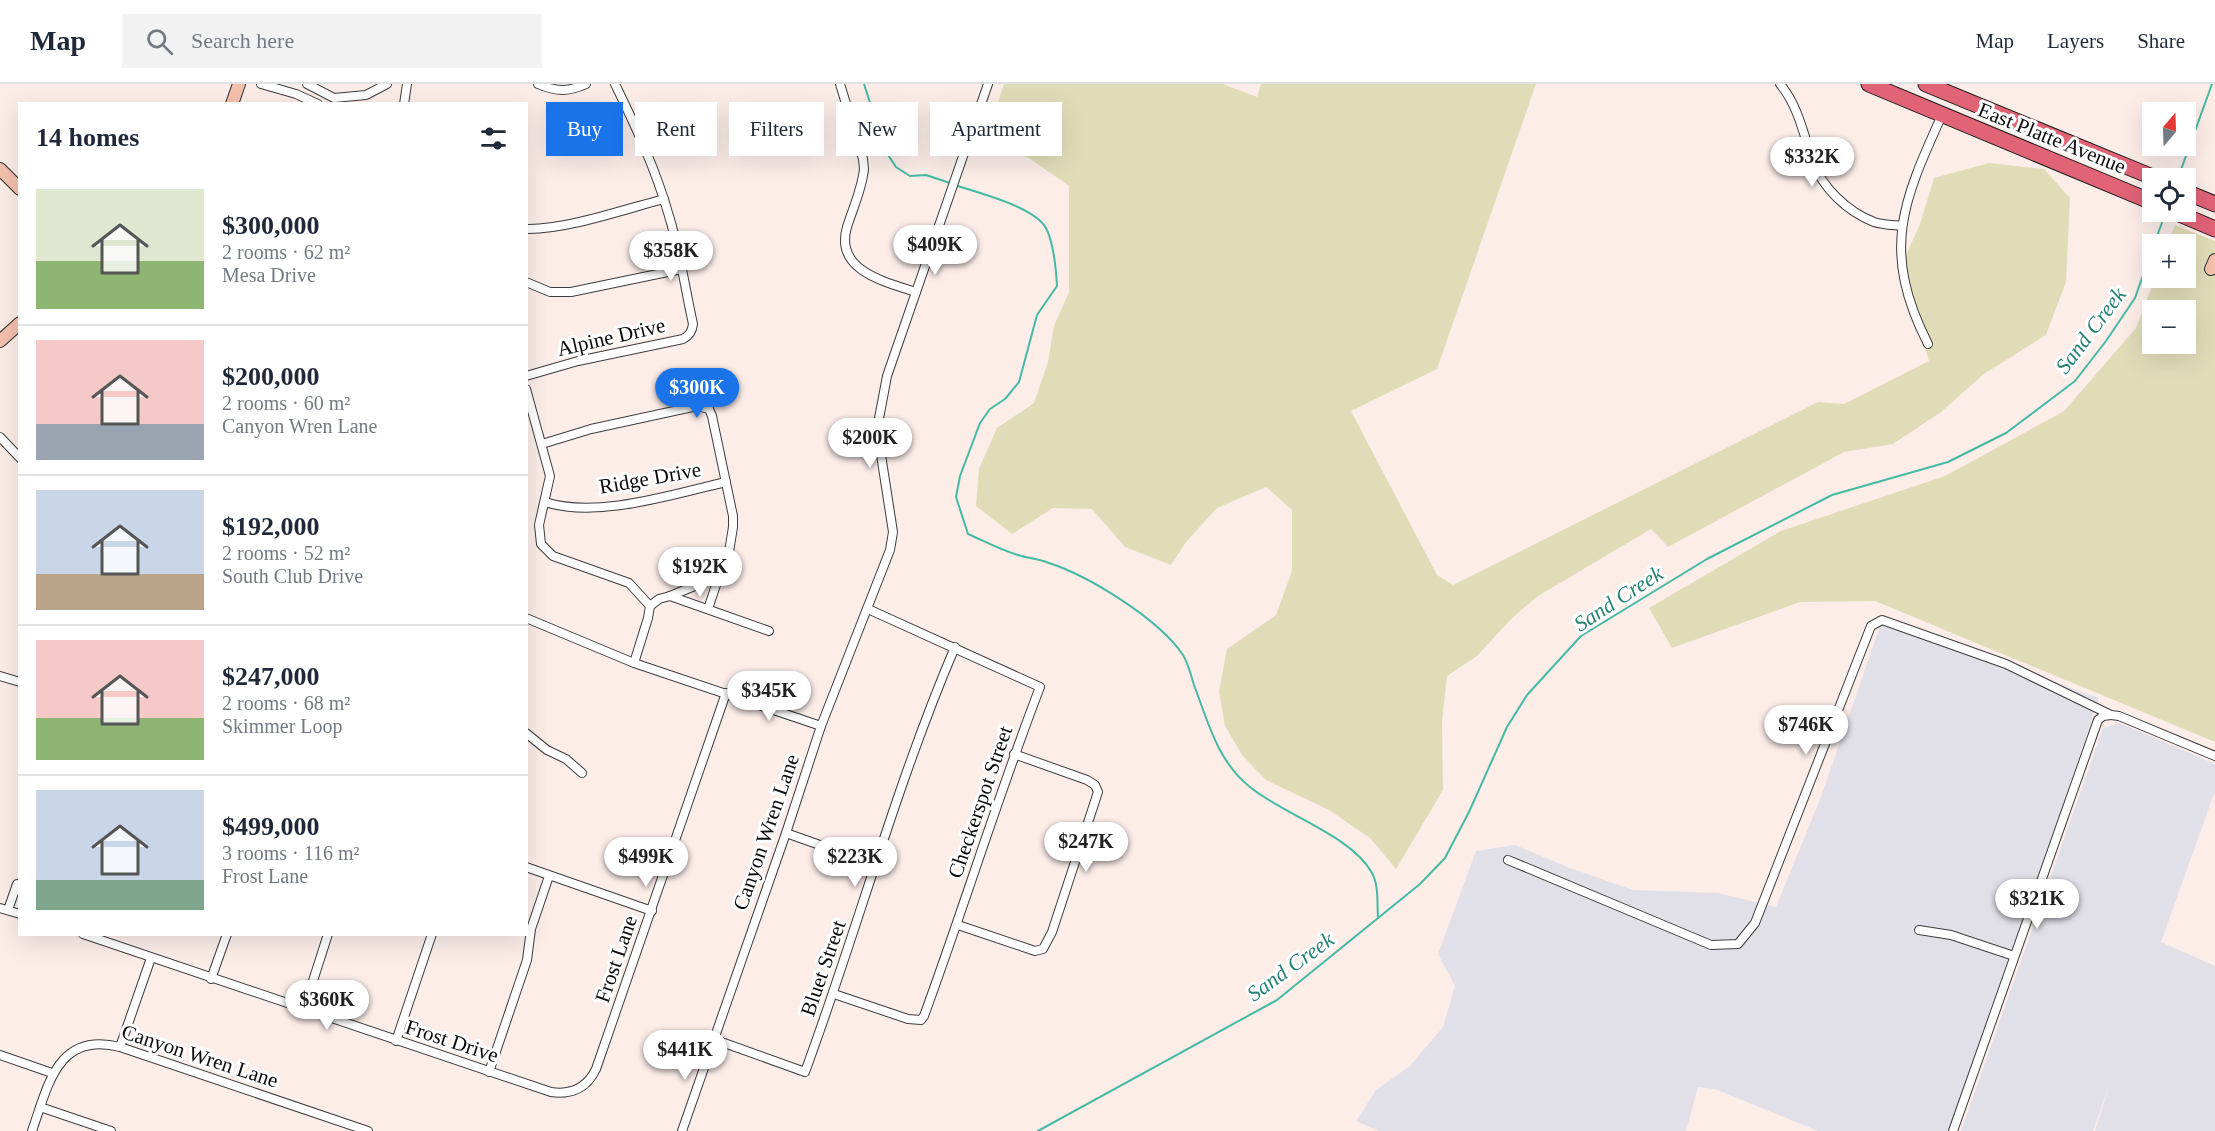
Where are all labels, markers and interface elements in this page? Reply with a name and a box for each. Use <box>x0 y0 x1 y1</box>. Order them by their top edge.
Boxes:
search box <box>122 14 542 68</box>
text: Map <box>30 25 86 56</box>
icon: search <box>143 25 176 58</box>
text: Search here <box>191 28 294 53</box>
text: Map <box>1976 29 2014 53</box>
text: Layers <box>2047 29 2104 53</box>
text: Share <box>2137 29 2185 53</box>
street label: East Platte Avenue <box>1975 97 2129 179</box>
chip: Buy <box>546 102 623 156</box>
chip: Rent <box>635 102 717 156</box>
chip: Filters <box>729 102 824 156</box>
chip: New <box>836 102 918 156</box>
chip: Apartment <box>930 102 1062 156</box>
north arrow <box>2142 102 2196 156</box>
map controls <box>2142 102 2196 354</box>
icon: filters <box>477 122 510 155</box>
text: 14 homes <box>36 123 139 152</box>
pin: $332K <box>1770 137 1854 188</box>
text: $332K <box>1784 145 1840 167</box>
button: locate <box>2142 168 2196 222</box>
text: $300,000 <box>222 211 320 240</box>
icon: home <box>84 213 156 285</box>
pin: $409K <box>893 225 977 276</box>
pin: $358K <box>629 231 713 282</box>
text: $409K <box>907 233 963 255</box>
button: + <box>2142 234 2196 288</box>
text: $358K <box>643 239 699 261</box>
text: 2 rooms · 62 m² <box>222 241 350 263</box>
text: Mesa Drive <box>222 264 316 286</box>
water label: Sand Creek <box>2050 281 2132 378</box>
button: − <box>2142 300 2196 354</box>
street label: Alpine Drive <box>555 313 667 361</box>
text: $200,000 <box>222 362 320 391</box>
icon: home <box>84 364 156 436</box>
pin: $300K <box>655 368 739 419</box>
text: $300K <box>669 376 725 398</box>
text: 2 rooms · 60 m² <box>222 392 350 414</box>
text: Canyon Wren Lane <box>222 415 377 437</box>
pin: $200K <box>828 418 912 469</box>
text: $200K <box>842 426 898 448</box>
street label: Ridge Drive <box>597 457 703 499</box>
text: $192,000 <box>222 512 320 541</box>
icon: home <box>84 514 156 586</box>
text: 2 rooms · 52 m² <box>222 542 350 564</box>
pin: $192K <box>658 547 742 598</box>
text: $192K <box>672 555 728 577</box>
water label: Sand Creek <box>1569 560 1669 636</box>
text: South Club Drive <box>222 565 363 587</box>
text: $247,000 <box>222 662 320 691</box>
icon: home <box>84 664 156 736</box>
pin: $345K <box>727 671 811 722</box>
text: $345K <box>741 679 797 701</box>
text: 2 rooms · 68 m² <box>222 692 350 714</box>
pin: $746K <box>1764 705 1848 756</box>
text: $746K <box>1778 713 1834 735</box>
text: Skimmer Loop <box>222 715 343 737</box>
street label: Checkerspot Street <box>943 723 1017 881</box>
street label: Canyon Wren Lane <box>728 751 804 913</box>
text: $499,000 <box>222 812 320 841</box>
icon: home <box>84 814 156 886</box>
pin: $247K <box>1044 822 1128 873</box>
text: $247K <box>1058 830 1114 852</box>
pin: $499K <box>604 837 688 888</box>
pin: $223K <box>813 837 897 888</box>
text: 3 rooms · 116 m² <box>222 842 359 864</box>
text: $499K <box>618 845 674 867</box>
text: $223K <box>827 845 883 867</box>
text: Frost Lane <box>222 865 308 887</box>
pin: $321K <box>1995 879 2079 930</box>
text: $321K <box>2009 887 2065 909</box>
street label: Frost Lane <box>590 912 642 1006</box>
street label: Bluet Street <box>795 917 851 1019</box>
water label: Sand Creek <box>1242 926 1340 1006</box>
pin: $360K <box>285 980 369 1031</box>
text: $360K <box>299 988 355 1010</box>
street label: Frost Drive <box>403 1015 501 1067</box>
street label: Canyon Wren Lane <box>119 1019 281 1093</box>
pin: $441K <box>643 1030 727 1081</box>
text: $441K <box>657 1038 713 1060</box>

